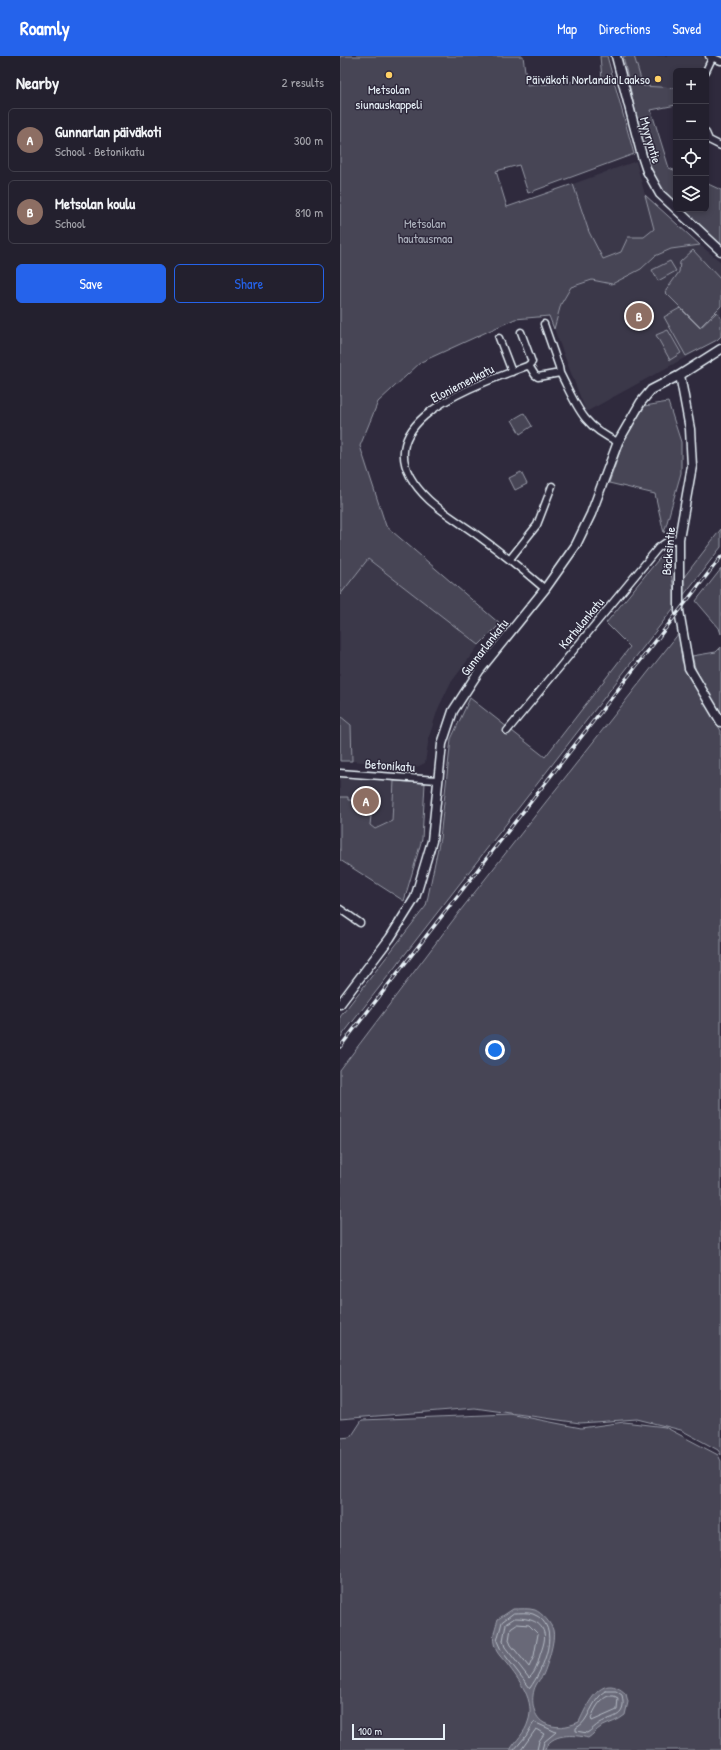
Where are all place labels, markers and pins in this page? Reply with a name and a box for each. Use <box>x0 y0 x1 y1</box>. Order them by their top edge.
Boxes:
marker: Metsolan siunauskappeli <box>384 70 394 80</box>
place label: Päiväkoti Norlandia Laakso <box>526 70 650 88</box>
marker: Päiväkoti Norlandia Laakso <box>653 74 663 84</box>
place label: Metsolan siunauskappeli <box>355 80 423 113</box>
pin: B <box>626 301 652 331</box>
pin: A <box>353 786 379 816</box>

